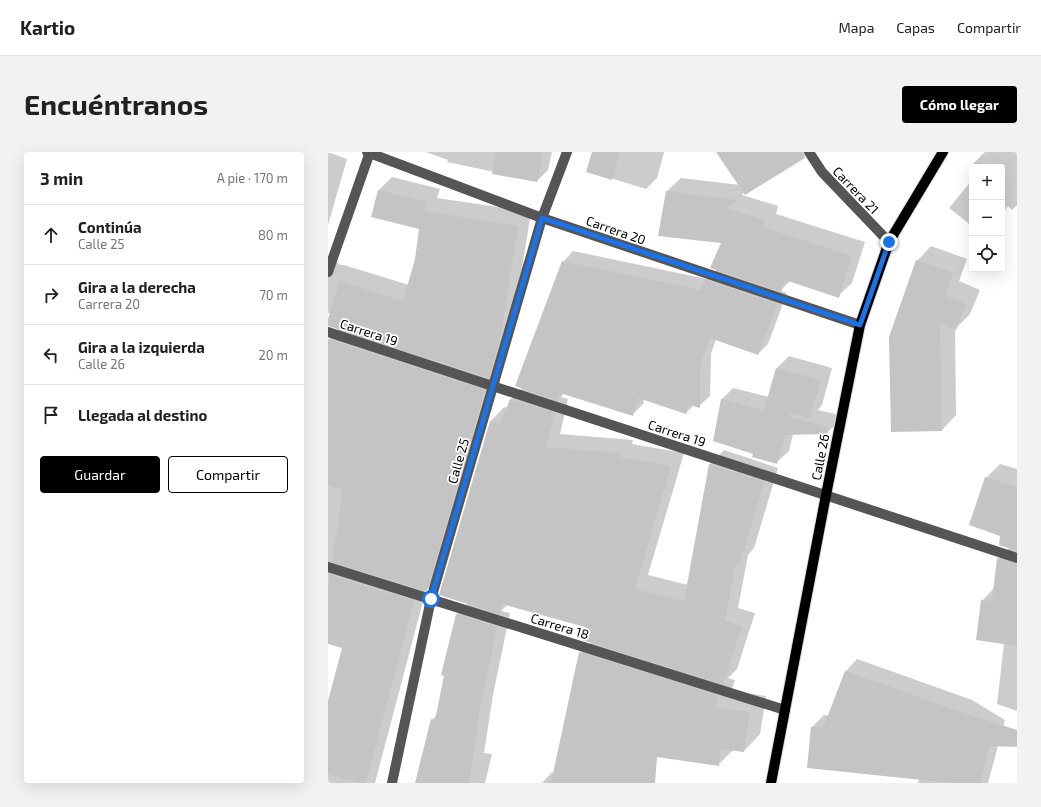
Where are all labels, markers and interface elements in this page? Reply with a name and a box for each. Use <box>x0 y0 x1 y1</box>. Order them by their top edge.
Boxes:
text: Kartio <box>20 16 75 39</box>
text: Mapa <box>839 19 874 36</box>
text: Capas <box>896 19 935 36</box>
text: Compartir <box>957 19 1021 36</box>
button: Cómo llegar <box>902 86 1017 123</box>
text: Encuéntranos <box>24 87 208 121</box>
street label: Carrera 21 <box>830 163 882 217</box>
map controls <box>969 164 1005 272</box>
button: + <box>969 164 1005 200</box>
text: 3 min <box>40 168 83 188</box>
text: A pie · 170 m <box>217 170 288 186</box>
button: − <box>969 200 1005 236</box>
street label: Carrera 20 <box>584 212 648 248</box>
text: Continúa <box>78 218 141 236</box>
icon: ahead <box>40 224 62 246</box>
text: 80 m <box>258 227 288 243</box>
route end <box>880 233 898 251</box>
text: Calle 25 <box>78 236 124 252</box>
button: locate <box>969 236 1005 272</box>
text: Gira a la derecha <box>78 278 196 296</box>
icon: right <box>40 284 62 306</box>
text: 70 m <box>259 287 288 303</box>
text: Carrera 20 <box>78 296 140 312</box>
street label: Carrera 19 <box>338 315 400 349</box>
text: Gira a la izquierda <box>78 338 205 356</box>
icon: left <box>40 344 62 366</box>
text: 20 m <box>259 347 288 363</box>
text: Calle 26 <box>78 356 125 372</box>
icon: arrive <box>40 404 62 426</box>
text: Llegada al destino <box>78 406 207 424</box>
street label: Carrera 19 <box>646 416 708 450</box>
street label: Calle 26 <box>808 432 832 482</box>
street label: Calle 25 <box>444 436 472 486</box>
button: Guardar <box>40 456 160 493</box>
button: Compartir <box>168 456 288 493</box>
route start <box>422 590 440 608</box>
street label: Carrera 18 <box>529 610 591 642</box>

